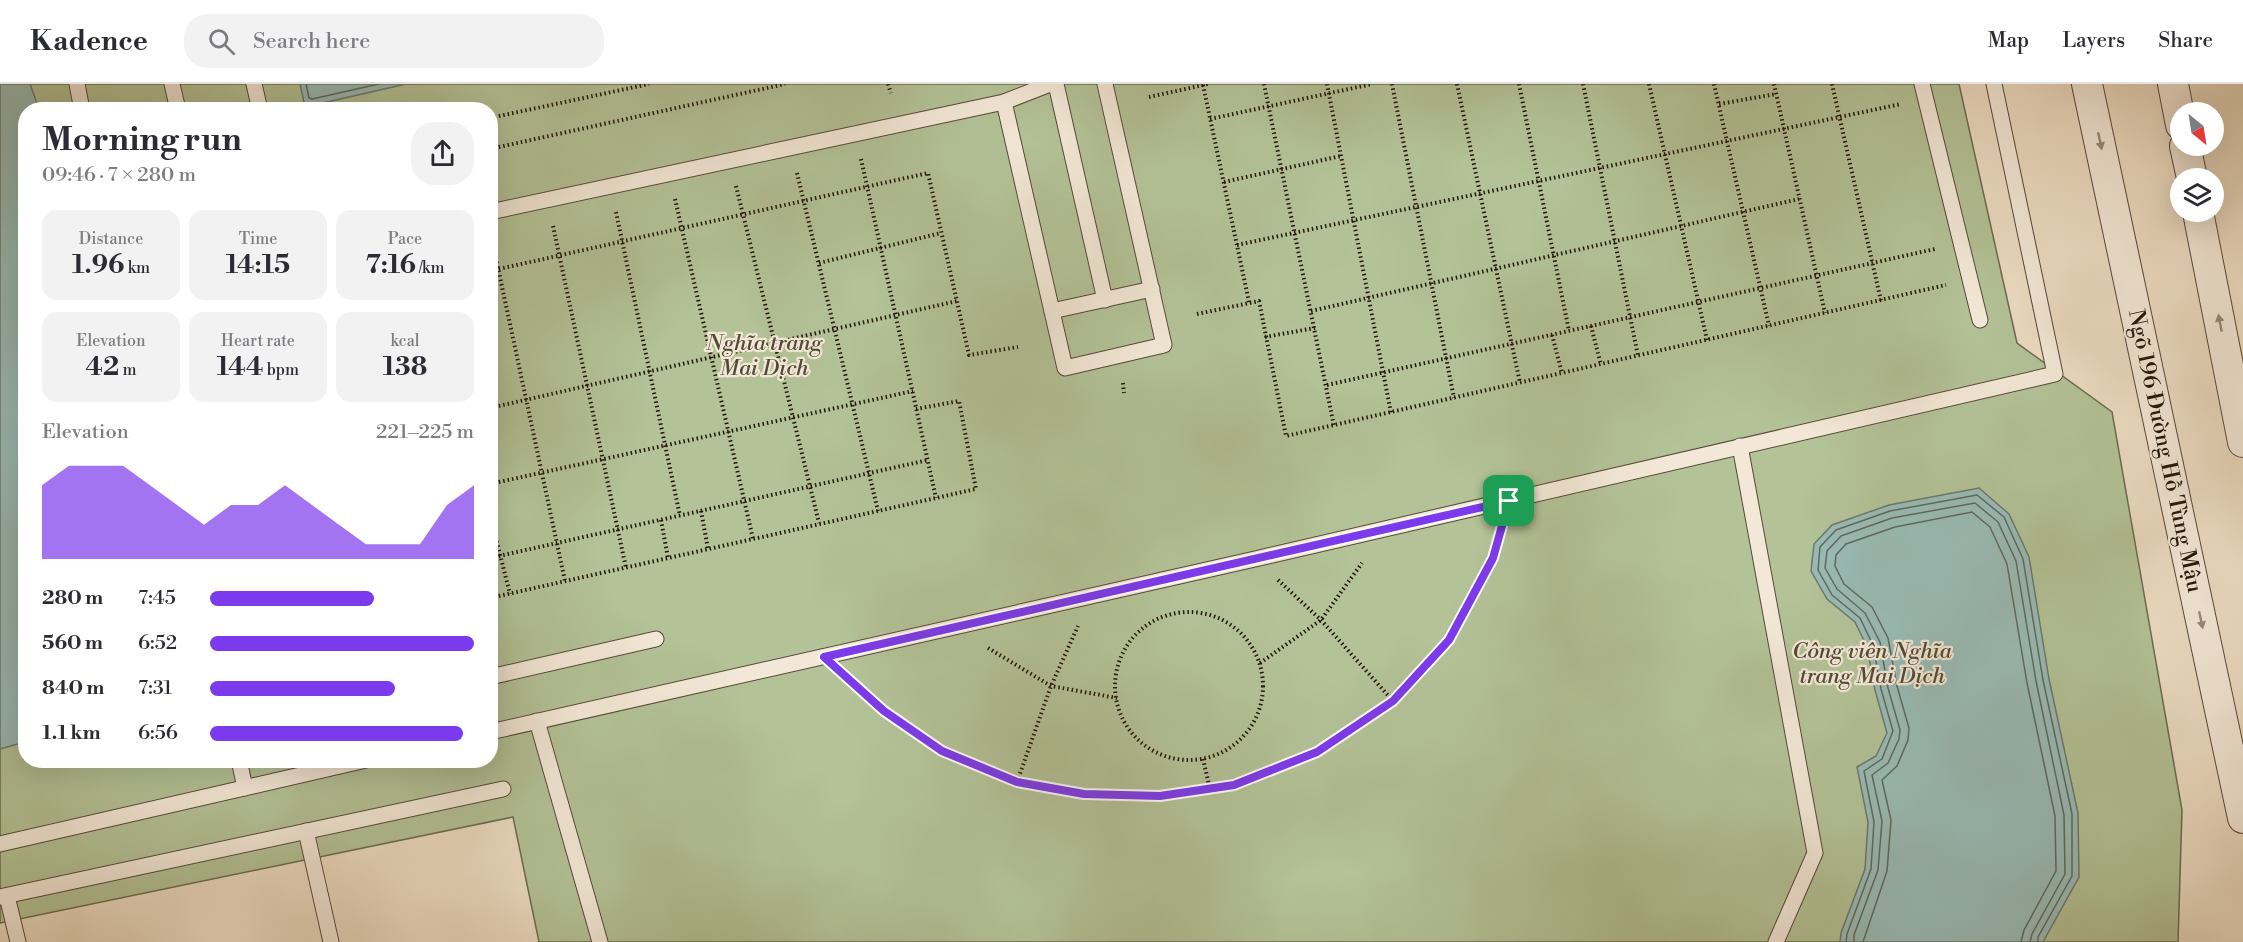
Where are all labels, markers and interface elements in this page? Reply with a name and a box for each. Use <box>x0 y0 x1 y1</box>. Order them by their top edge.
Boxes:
search box <box>184 14 604 68</box>
text: Kadence <box>30 24 148 59</box>
icon: search <box>205 25 238 58</box>
text: Search here <box>253 28 370 55</box>
text: Map <box>1988 28 2029 54</box>
text: Layers <box>2062 28 2125 54</box>
text: Share <box>2158 28 2213 54</box>
north arrow <box>2170 102 2224 156</box>
map controls <box>2170 102 2224 222</box>
text: Morning run <box>42 120 242 161</box>
button: share <box>411 122 474 185</box>
one-way arrow <box>2095 132 2105 151</box>
text: 09:46 · 7 × 280 m <box>42 163 196 188</box>
button: layers <box>2170 168 2224 222</box>
text: Distance <box>79 229 143 249</box>
text: Time <box>239 229 277 249</box>
text: Pace <box>388 229 422 249</box>
text: 1.96 <box>72 249 124 281</box>
text: 14:15 <box>226 249 290 281</box>
text: 7:16 <box>365 249 416 281</box>
text: km <box>124 258 150 278</box>
text: /km <box>416 258 445 278</box>
street label: Ngõ 196 Đường Hồ Tùng Mậu <box>2122 307 2208 595</box>
one-way arrow <box>2215 313 2224 332</box>
park label: Nghĩa trang Mai Dịch <box>705 330 824 382</box>
text: Elevation <box>76 331 146 351</box>
text: Heart rate <box>221 331 295 351</box>
text: kcal <box>390 331 420 351</box>
text: 42 <box>86 351 119 383</box>
text: 144 <box>217 351 263 383</box>
text: 138 <box>383 351 427 383</box>
text: m <box>119 360 136 380</box>
text: bpm <box>263 360 299 380</box>
text: Elevation <box>42 420 129 445</box>
text: 221–225 m <box>376 420 474 445</box>
pin <box>1483 475 1534 526</box>
icon: arrive <box>1492 484 1525 517</box>
text: 280 m <box>42 586 103 611</box>
text: 7:45 <box>138 586 176 611</box>
one-way arrow <box>2197 610 2206 629</box>
text: 560 m <box>42 631 103 656</box>
text: 6:52 <box>138 631 177 656</box>
park label: Công viên Nghĩa trang Mai Dịch <box>1792 638 1953 690</box>
text: 840 m <box>42 676 104 701</box>
text: 7:31 <box>138 676 172 701</box>
text: 1.1 km <box>42 721 101 746</box>
text: 6:56 <box>138 721 178 746</box>

